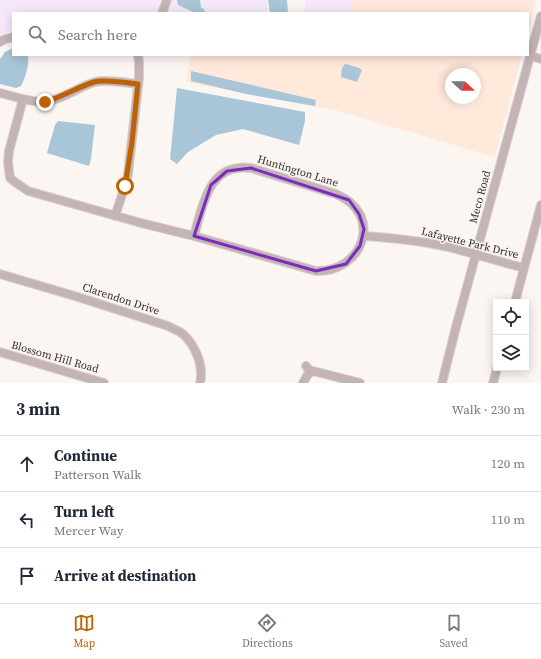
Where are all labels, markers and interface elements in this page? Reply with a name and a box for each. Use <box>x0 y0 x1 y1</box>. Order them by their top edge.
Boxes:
search box <box>12 12 529 56</box>
icon: search <box>26 23 48 45</box>
text: Search here <box>58 24 137 45</box>
north arrow <box>445 68 481 104</box>
route end <box>36 93 54 111</box>
street label: Huntington Lane <box>256 152 341 191</box>
street label: Meco Road <box>466 168 494 225</box>
route start <box>116 177 134 195</box>
street label: Lafayette Park Drive <box>420 224 521 262</box>
street label: Clarendon Drive <box>80 279 162 319</box>
map controls <box>493 299 529 371</box>
button: locate <box>493 299 529 335</box>
button: layers <box>493 335 529 371</box>
street label: Blossom Hill Road <box>10 337 101 377</box>
text: 3 min <box>16 397 60 421</box>
text: Walk · 230 m <box>452 401 525 418</box>
text: Continue <box>54 445 117 466</box>
icon: ahead <box>16 453 38 475</box>
text: 120 m <box>491 455 525 472</box>
text: Patterson Walk <box>54 466 141 483</box>
text: Turn left <box>54 501 114 522</box>
icon: left <box>16 509 38 531</box>
text: 110 m <box>491 511 525 528</box>
text: Mercer Way <box>54 522 123 539</box>
icon: arrive <box>16 565 38 587</box>
text: Arrive at destination <box>54 565 196 586</box>
tab: Map <box>73 612 95 651</box>
tab: Directions <box>242 612 293 651</box>
tab: Saved <box>439 612 468 651</box>

